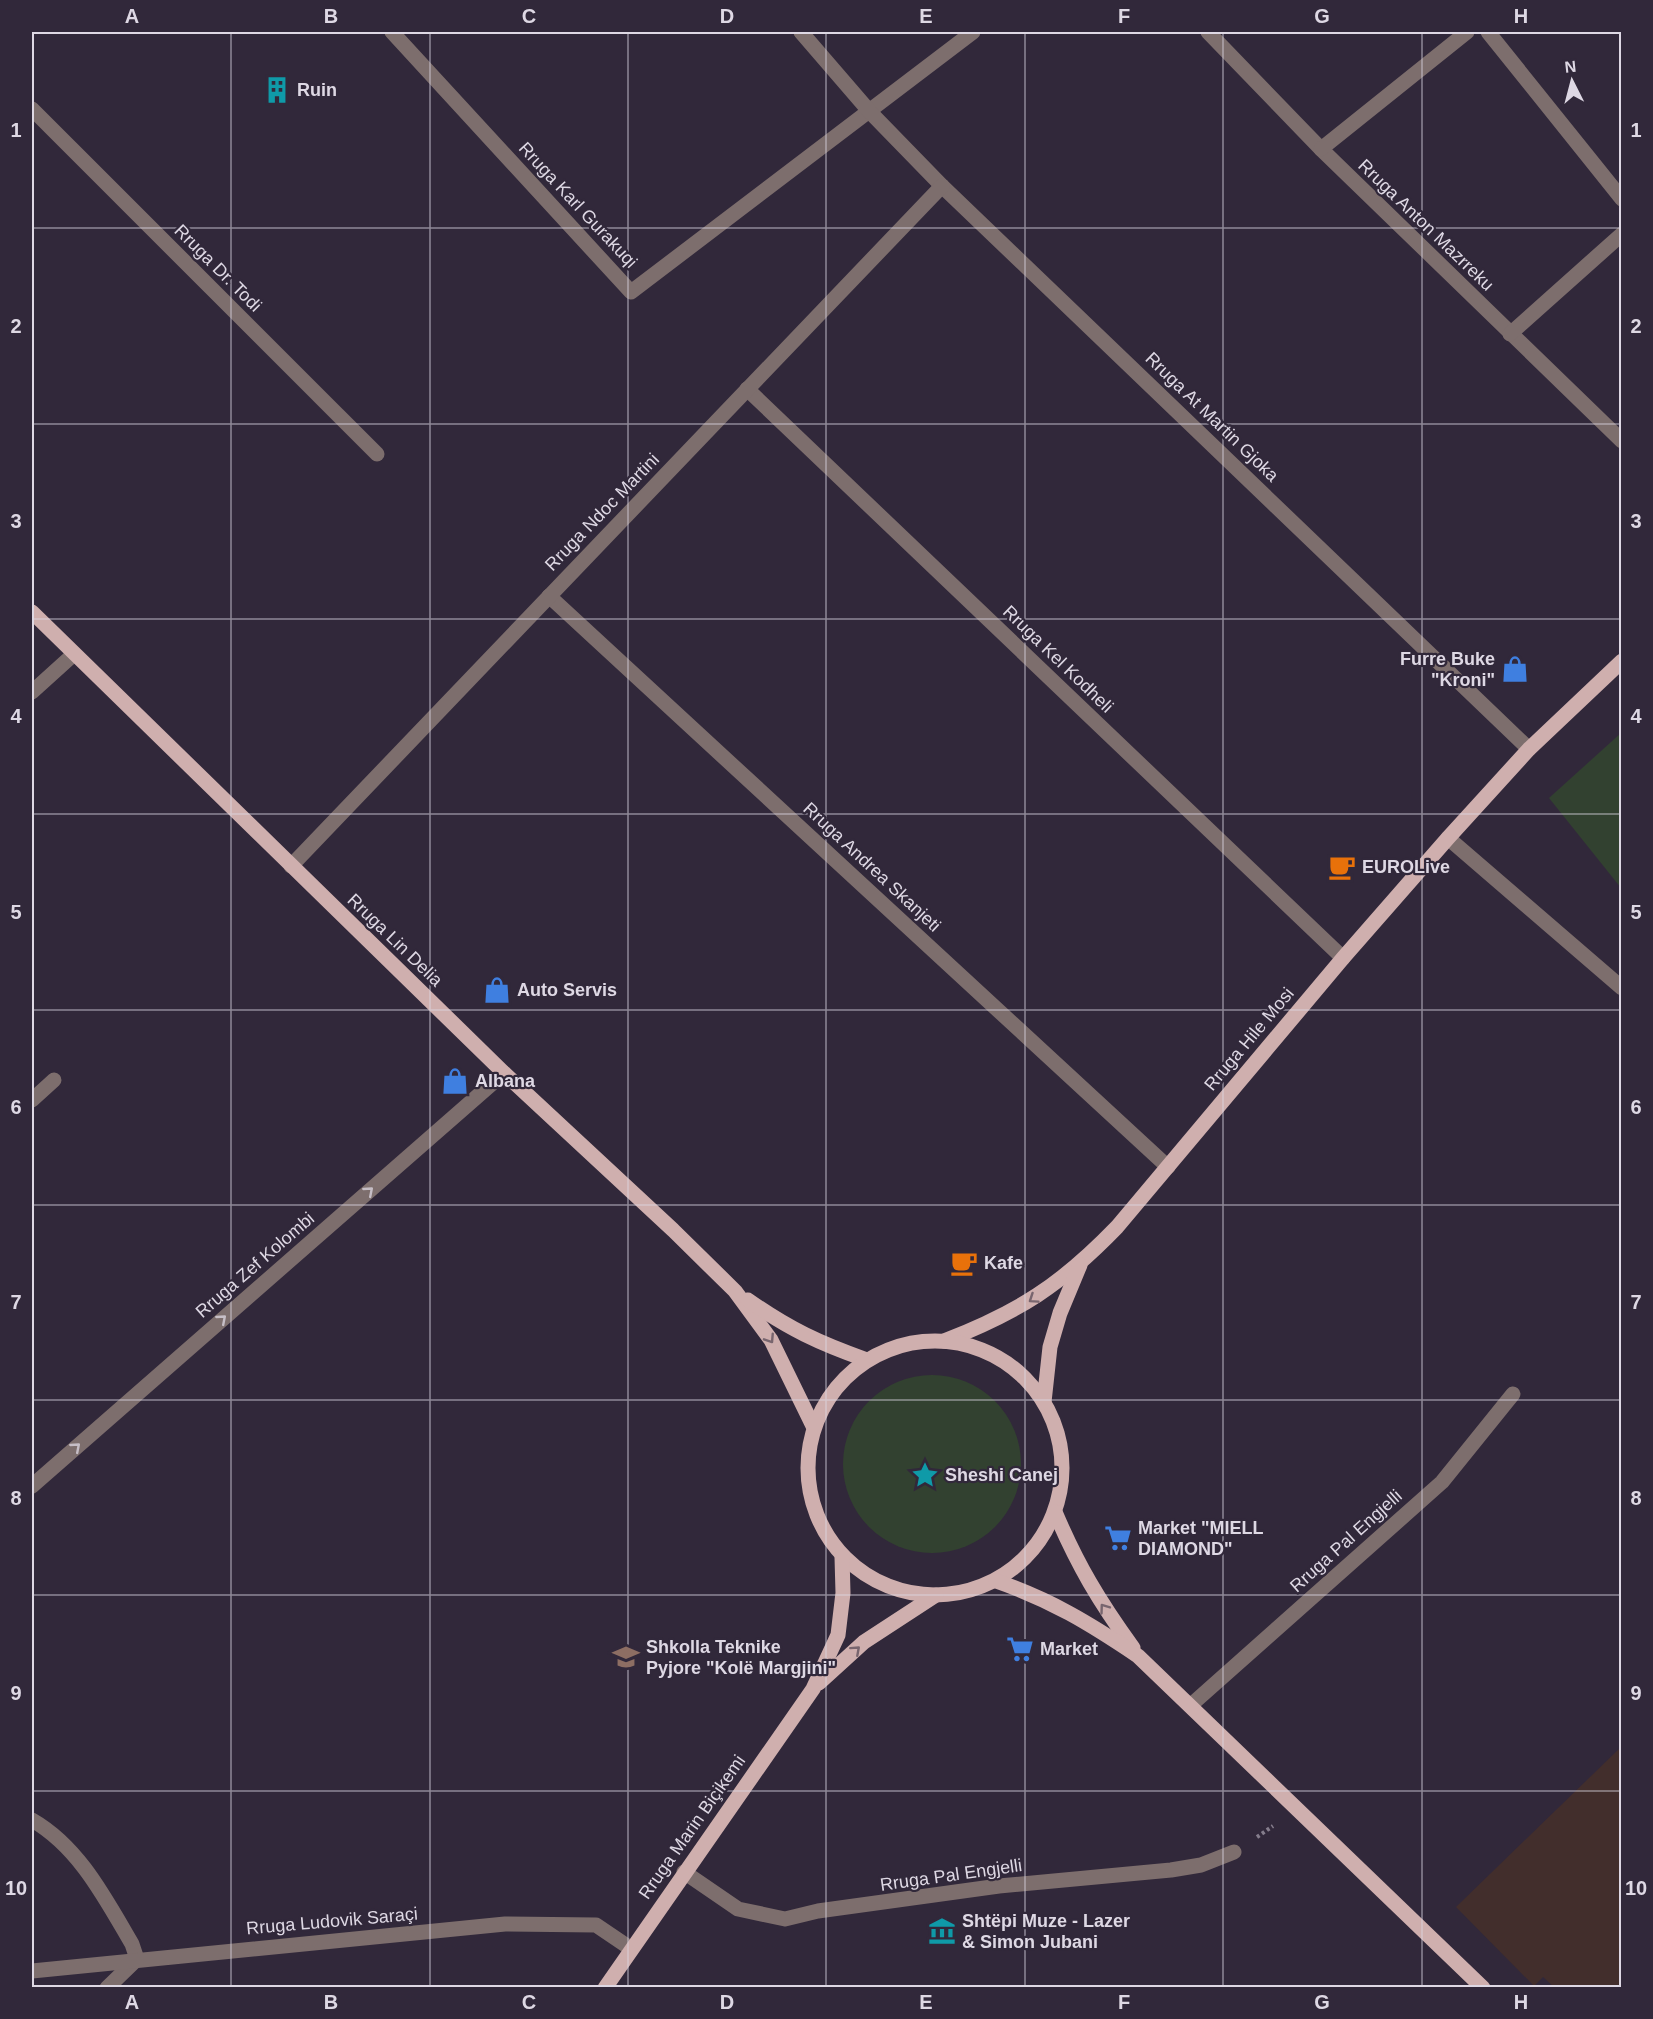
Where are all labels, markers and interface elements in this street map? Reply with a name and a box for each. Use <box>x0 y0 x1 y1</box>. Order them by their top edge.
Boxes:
text: A <box>125 5 139 27</box>
text: B <box>324 5 338 27</box>
text: C <box>522 5 536 27</box>
text: D <box>720 5 734 27</box>
text: E <box>919 5 933 27</box>
text: F <box>1118 5 1130 27</box>
text: G <box>1314 5 1330 27</box>
text: H <box>1514 5 1528 27</box>
north arrow <box>1542 51 1602 111</box>
text: N <box>1564 58 1577 76</box>
building icon: Ruin <box>262 75 292 105</box>
place label: Ruin <box>297 80 337 100</box>
text: 1 <box>10 119 22 141</box>
text: 1 <box>1630 119 1642 141</box>
street label: Rruga Karl Gurakuqi <box>515 138 641 272</box>
street label: Rruga Anton Mazrreku <box>1354 155 1498 295</box>
street label: Rruga Dr. Todi <box>170 220 266 316</box>
text: 2 <box>10 315 22 337</box>
text: 2 <box>1630 315 1642 337</box>
street label: Rruga At Martin Gjoka <box>1141 348 1283 486</box>
street label: Rruga Ndoc Martini <box>541 449 663 575</box>
text: 3 <box>10 510 22 532</box>
text: 3 <box>1630 510 1642 532</box>
street label: Rruga Kel Kodheli <box>999 601 1117 717</box>
place label: Furre Buke "Kroni" <box>1400 649 1495 690</box>
shop icon: Furre Buke "Kroni" <box>1500 654 1530 684</box>
text: 4 <box>10 705 22 727</box>
text: 4 <box>1630 705 1642 727</box>
street label: Rruga Andrea Skanjeti <box>799 798 945 936</box>
cafe icon: EUROLive <box>1327 852 1357 882</box>
place label: EUROLive <box>1362 857 1450 877</box>
street label: Rruga Lin Delia <box>343 890 447 991</box>
text: 5 <box>10 901 22 923</box>
text: 5 <box>1630 901 1642 923</box>
shop icon: Auto Servis <box>482 975 512 1005</box>
place label: Auto Servis <box>517 980 617 1000</box>
street label: Rruga Hile Mosi <box>1200 984 1298 1094</box>
shop icon: Albana <box>440 1066 470 1096</box>
place label: Albana <box>475 1071 536 1091</box>
text: 6 <box>10 1096 22 1118</box>
text: 6 <box>1630 1096 1642 1118</box>
one-way arrow <box>362 1187 373 1198</box>
street label: Rruga Zef Kolombi <box>192 1208 318 1322</box>
cafe icon: Kafe <box>949 1248 979 1278</box>
place label: Kafe <box>984 1253 1023 1273</box>
text: 7 <box>10 1291 22 1313</box>
text: 7 <box>1630 1291 1642 1313</box>
one-way arrow <box>1028 1292 1039 1303</box>
one-way arrow <box>215 1315 226 1326</box>
one-way arrow <box>762 1332 773 1343</box>
one-way arrow <box>69 1443 79 1454</box>
place icon: Sheshi Canej <box>910 1460 940 1490</box>
place label: Sheshi Canej <box>945 1465 1058 1485</box>
street label: Rruga Pal Engjelli <box>1286 1486 1406 1596</box>
text: 8 <box>10 1487 22 1509</box>
text: 8 <box>1630 1487 1642 1509</box>
place label: Market "MIELL DIAMOND" <box>1138 1518 1264 1559</box>
supermarket icon: Market "MIELL DIAMOND" <box>1103 1523 1133 1553</box>
one-way arrow <box>1100 1604 1111 1615</box>
supermarket icon: Market <box>1005 1634 1035 1664</box>
place label: Shkolla Teknike Pyjore "Kolë Margjini" <box>646 1637 836 1678</box>
place label: Market <box>1040 1639 1098 1659</box>
school or university icon: Shkolla Teknike Pyjore "Kolë Margjini" <box>611 1642 641 1672</box>
one-way arrow <box>849 1646 859 1657</box>
text: 9 <box>10 1682 22 1704</box>
text: 9 <box>1630 1682 1642 1704</box>
street label: Rruga Marin Biçikemi <box>635 1751 749 1903</box>
street label: Rruga Pal Engjelli <box>879 1855 1023 1895</box>
text: 10 <box>5 1877 27 1899</box>
text: 10 <box>1625 1877 1647 1899</box>
street label: Rruga Ludovik Saraçi <box>245 1904 419 1938</box>
place label: Shtëpi Muze - Lazer & Simon Jubani <box>962 1911 1130 1952</box>
museum icon: Shtëpi Muze - Lazer & Simon Jubani <box>927 1916 957 1946</box>
text: A <box>125 1991 139 2013</box>
text: B <box>324 1991 338 2013</box>
text: C <box>522 1991 536 2013</box>
text: D <box>720 1991 734 2013</box>
text: E <box>919 1991 933 2013</box>
text: F <box>1118 1991 1130 2013</box>
text: G <box>1314 1991 1330 2013</box>
text: H <box>1514 1991 1528 2013</box>

